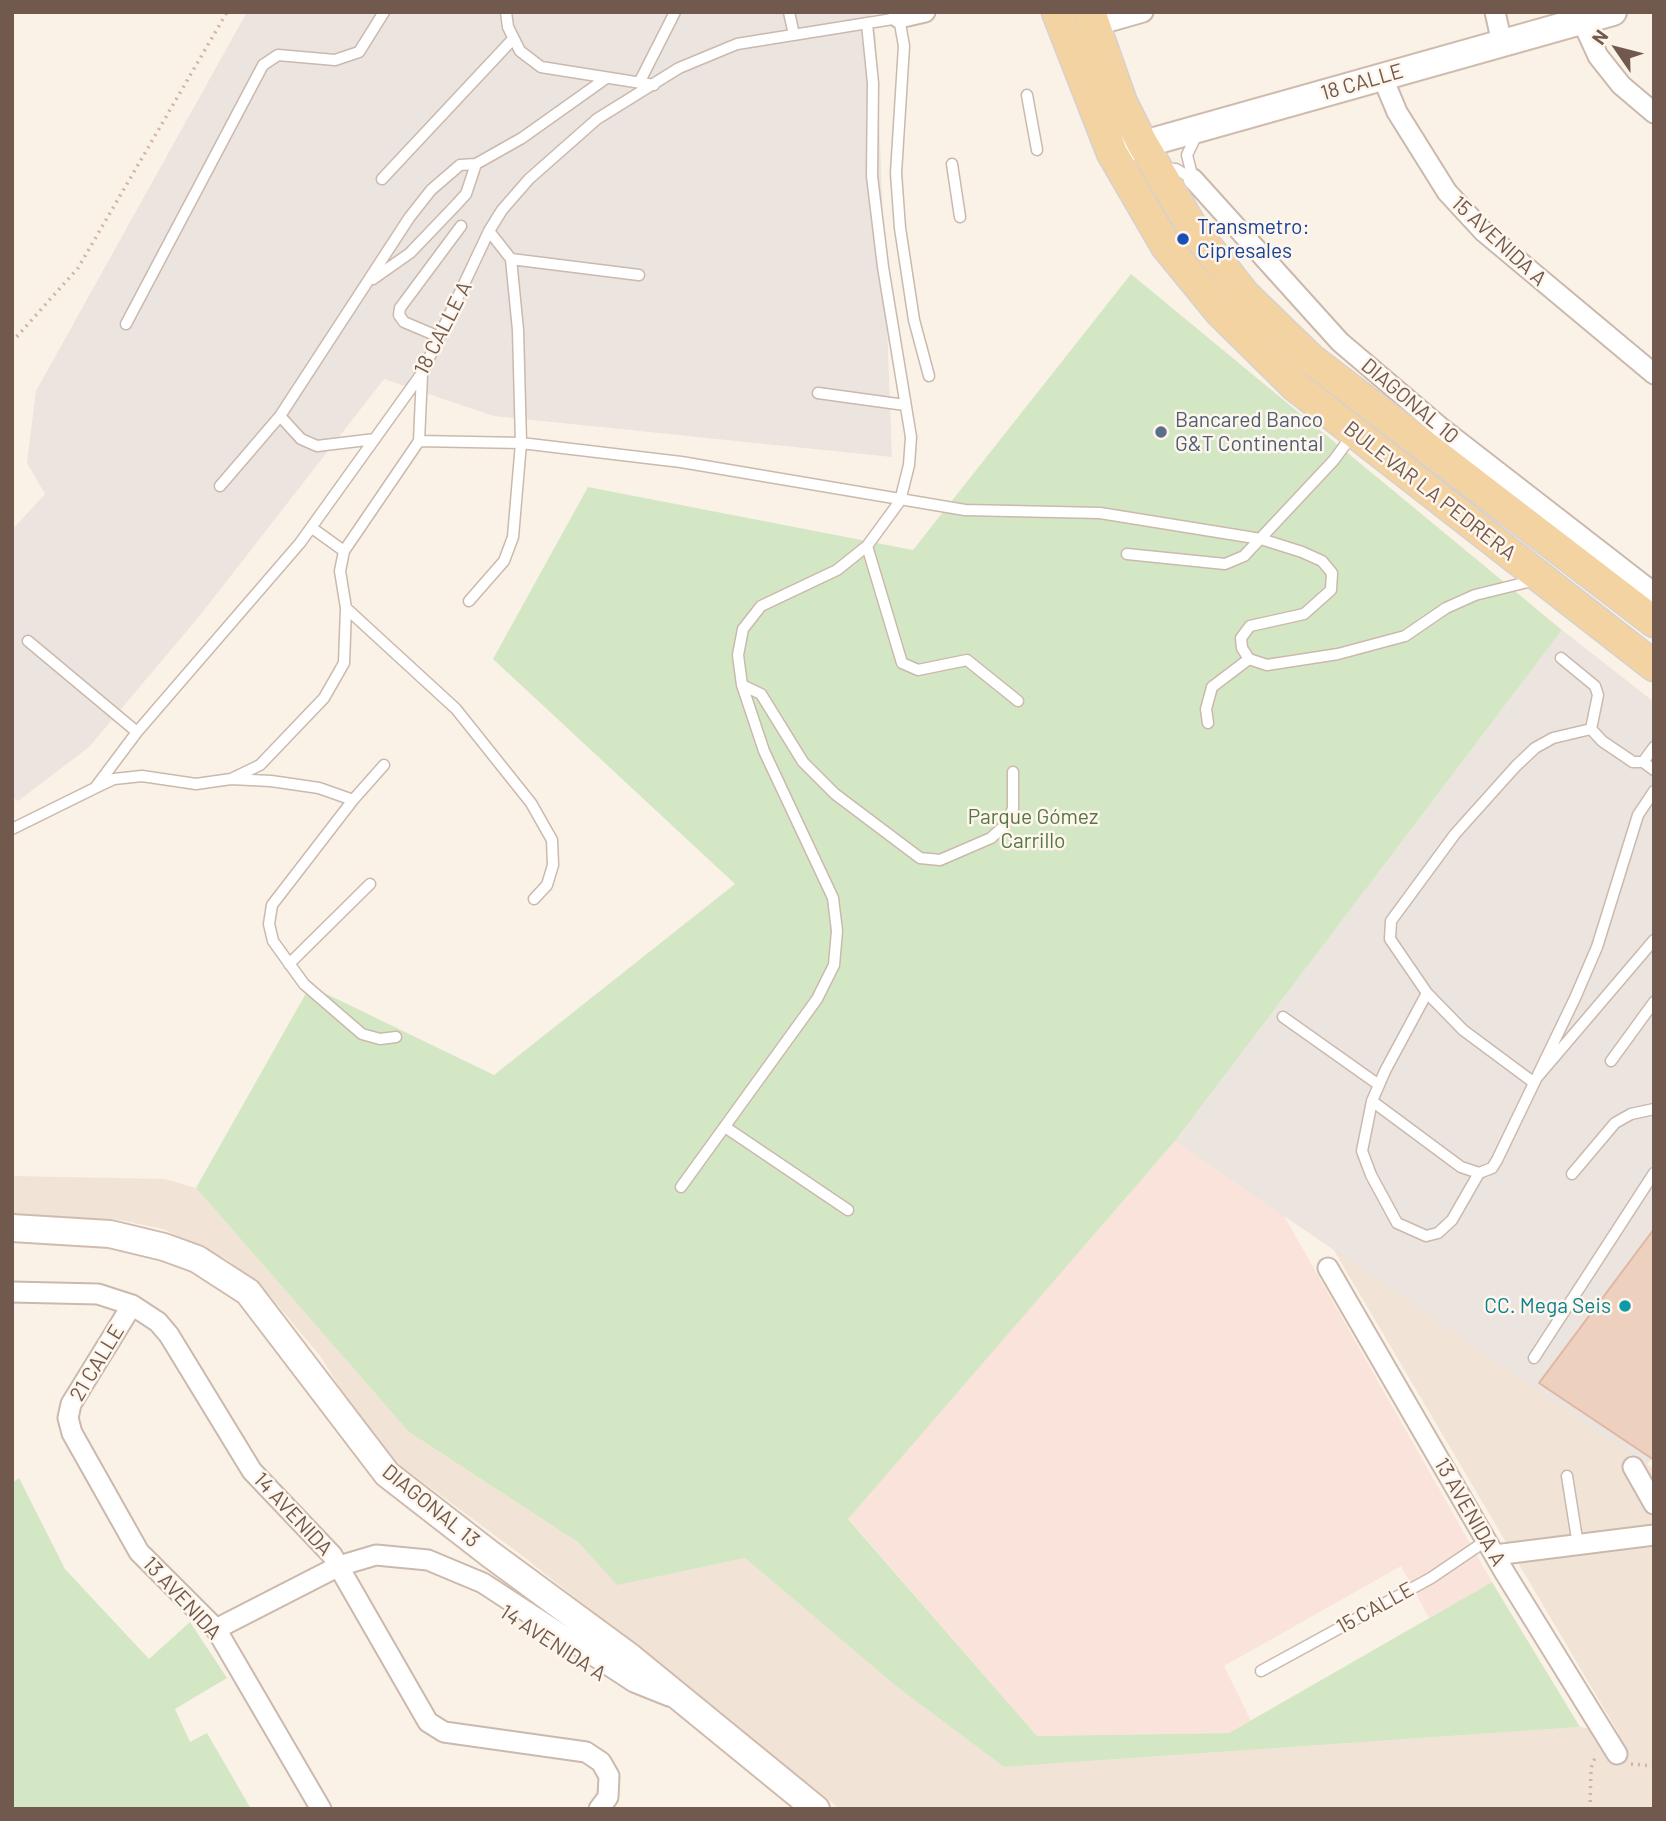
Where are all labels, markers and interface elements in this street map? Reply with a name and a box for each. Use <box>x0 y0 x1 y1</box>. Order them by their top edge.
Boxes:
north arrow <box>1582 14 1652 84</box>
text: N <box>1586 25 1612 48</box>
street label: 18 CALLE <box>1318 58 1406 106</box>
street label: 15 AVENIDA A <box>1446 191 1552 291</box>
place label: Transmetro: Cipresales <box>1197 214 1310 264</box>
marker: Transmetro: Cipresales <box>1175 231 1191 247</box>
street label: 18 CALLE A <box>409 277 477 379</box>
street label: DIAGONAL 10 <box>1356 353 1464 449</box>
place label: Bancared Banco G&T Continental <box>1175 407 1323 457</box>
street label: BULEVAR LA PEDRERA <box>1339 416 1521 566</box>
marker: Bancared Banco G&T Continental <box>1153 424 1169 440</box>
park label: Parque Gómez Carrillo <box>968 804 1098 854</box>
place label: CC. Mega Seis <box>1484 1293 1611 1319</box>
marker: CC. Mega Seis <box>1617 1298 1633 1314</box>
street label: 21 CALLE <box>64 1320 130 1406</box>
street label: 13 AVENIDA A <box>1429 1453 1511 1571</box>
street label: DIAGONAL 13 <box>377 1459 485 1553</box>
street label: 14 AVENIDA <box>248 1467 338 1561</box>
street label: 13 AVENIDA <box>137 1551 227 1645</box>
street label: 15 CALLE <box>1332 1577 1418 1639</box>
street label: 14 AVENIDA A <box>495 1599 611 1687</box>

